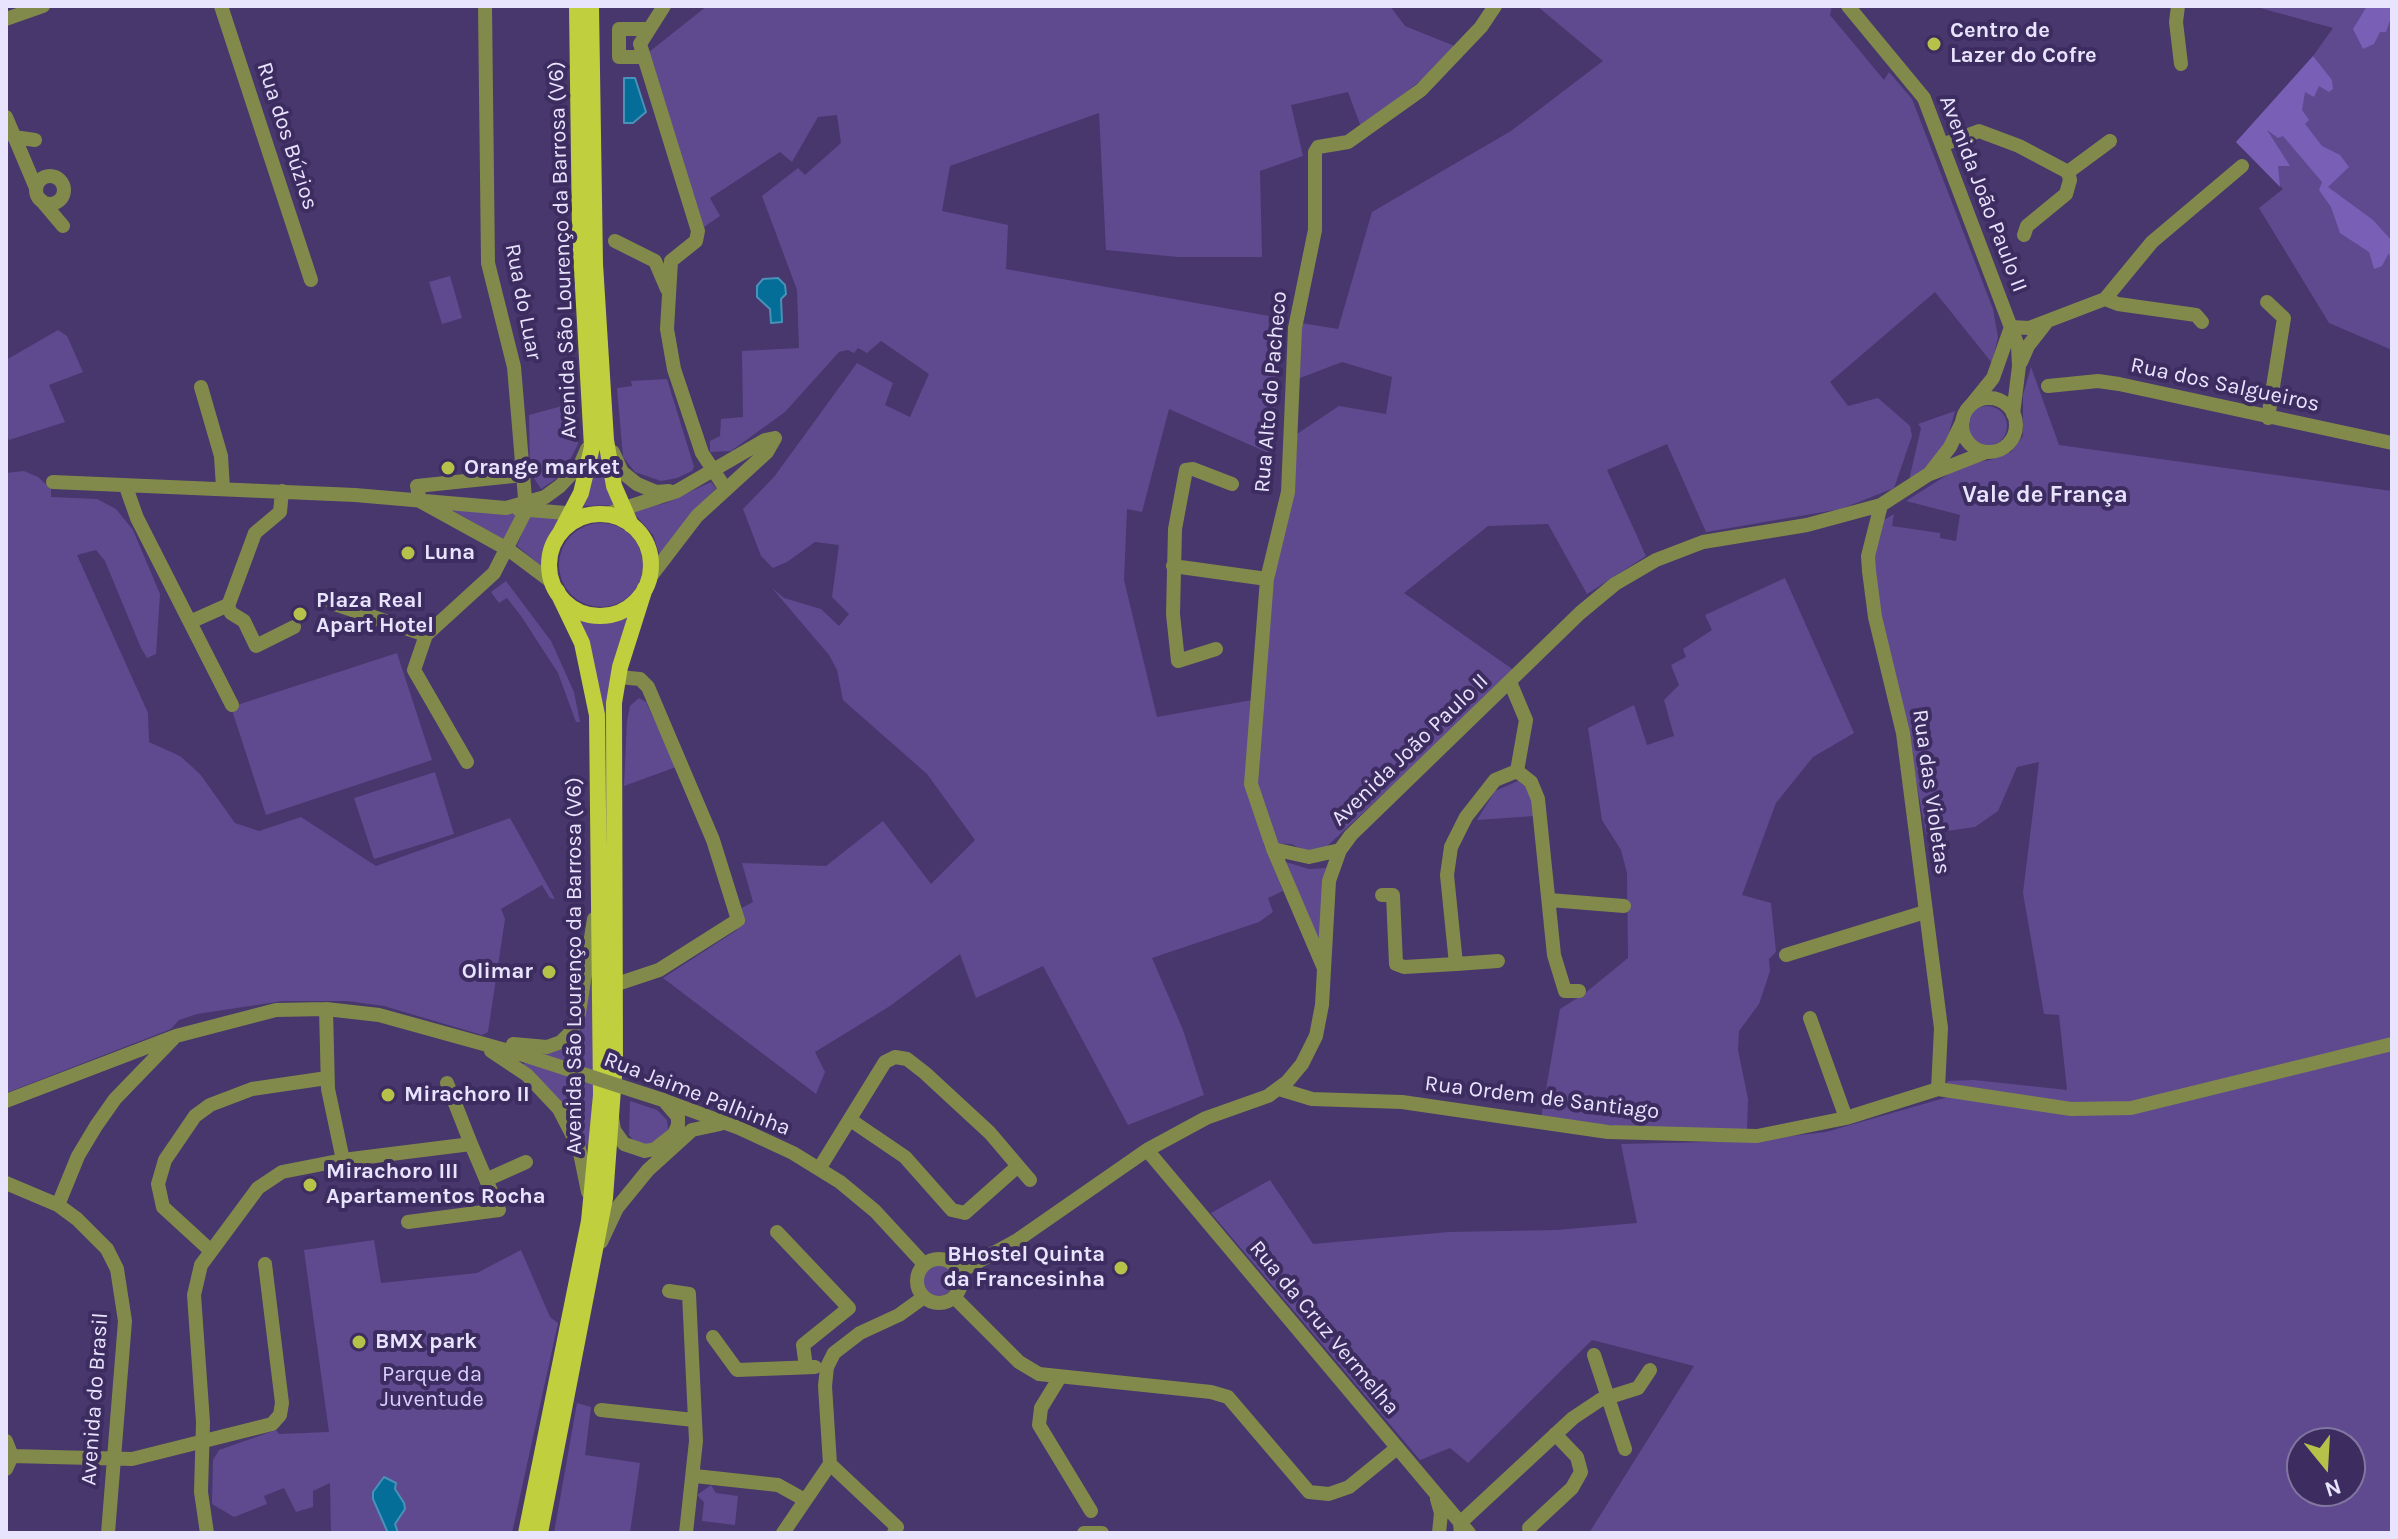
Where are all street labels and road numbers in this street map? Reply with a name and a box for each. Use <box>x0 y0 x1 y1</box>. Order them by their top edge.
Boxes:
street label: Rua dos Búzios <box>251 59 323 213</box>
street label: Avenida São Lourenço da Barrosa (V6) <box>543 61 583 439</box>
street label: Avenida João Paulo II <box>1933 92 2033 296</box>
street label: Rua do Luar <box>499 242 547 362</box>
street label: Rua Alto do Pacheco <box>1249 290 1293 494</box>
street label: Rua dos Salgueiros <box>2128 352 2322 418</box>
street label: Avenida João Paulo II <box>1326 668 1494 832</box>
street label: Rua das Violetas <box>1906 708 1956 876</box>
street label: Avenida São Lourenço da Barrosa (V6) <box>562 777 588 1155</box>
street label: Rua Jaime Palhinha <box>600 1046 794 1142</box>
street label: Rua Ordem de Santiago <box>1423 1071 1661 1125</box>
street label: Rua da Cruz Vermelha <box>1243 1236 1405 1420</box>
street label: Avenida do Brasil <box>76 1312 114 1486</box>

